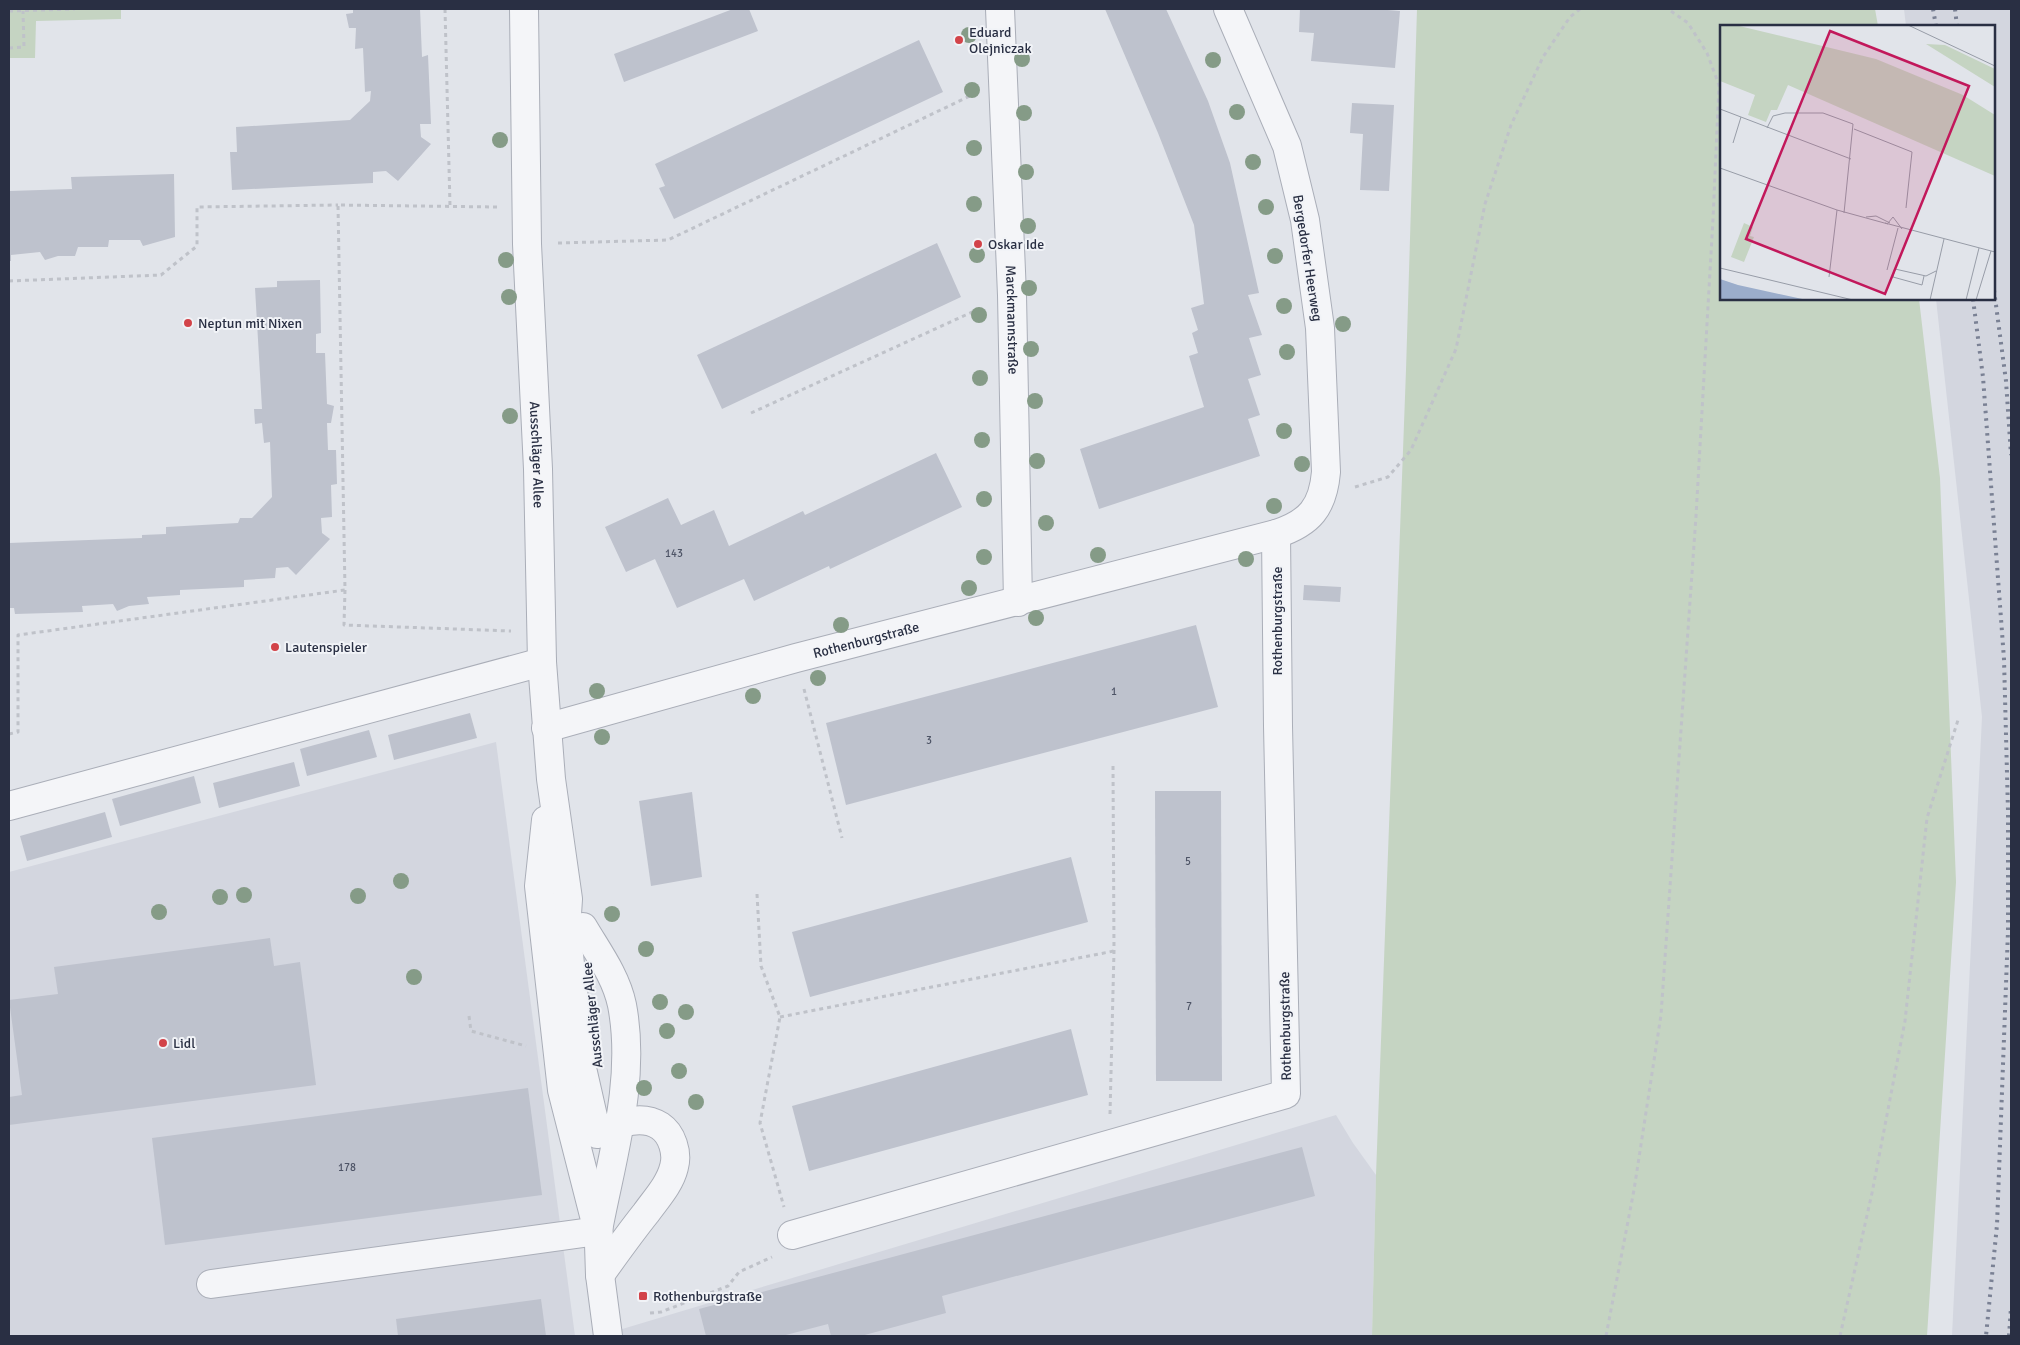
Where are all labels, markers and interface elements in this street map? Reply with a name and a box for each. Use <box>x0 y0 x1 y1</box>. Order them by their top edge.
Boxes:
place label: Eduard Olejniczak <box>969 24 1031 57</box>
inset map <box>1720 25 1995 300</box>
marker: Eduard Olejniczak <box>953 34 965 46</box>
street label: Bergedorfer Heerweg <box>1289 193 1326 323</box>
place label: Oskar Ide <box>988 236 1044 253</box>
marker: Oskar Ide <box>972 238 984 250</box>
street label: Marckmannstraße <box>1002 265 1022 375</box>
place label: Neptun mit Nixen <box>198 315 302 332</box>
marker: Neptun mit Nixen <box>182 317 194 329</box>
street label: Ausschläger Allee <box>526 401 547 508</box>
house number: 143 <box>665 547 683 560</box>
street label: Rothenburgstraße <box>1269 567 1286 675</box>
street label: Rothenburgstraße <box>811 619 921 662</box>
place label: Lautenspieler <box>285 639 368 656</box>
marker: Lautenspieler <box>269 641 281 653</box>
house number: 1 <box>1111 685 1117 698</box>
house number: 3 <box>926 734 932 747</box>
house number: 5 <box>1185 855 1191 868</box>
street label: Ausschläger Allee <box>578 961 607 1069</box>
street label: Rothenburgstraße <box>1276 971 1295 1081</box>
house number: 7 <box>1186 1000 1192 1013</box>
place label: Lidl <box>173 1035 195 1052</box>
marker: Lidl <box>157 1037 169 1049</box>
house number: 178 <box>338 1161 356 1174</box>
place label: Rothenburgstraße <box>653 1288 762 1305</box>
marker: Rothenburgstraße <box>637 1290 649 1302</box>

